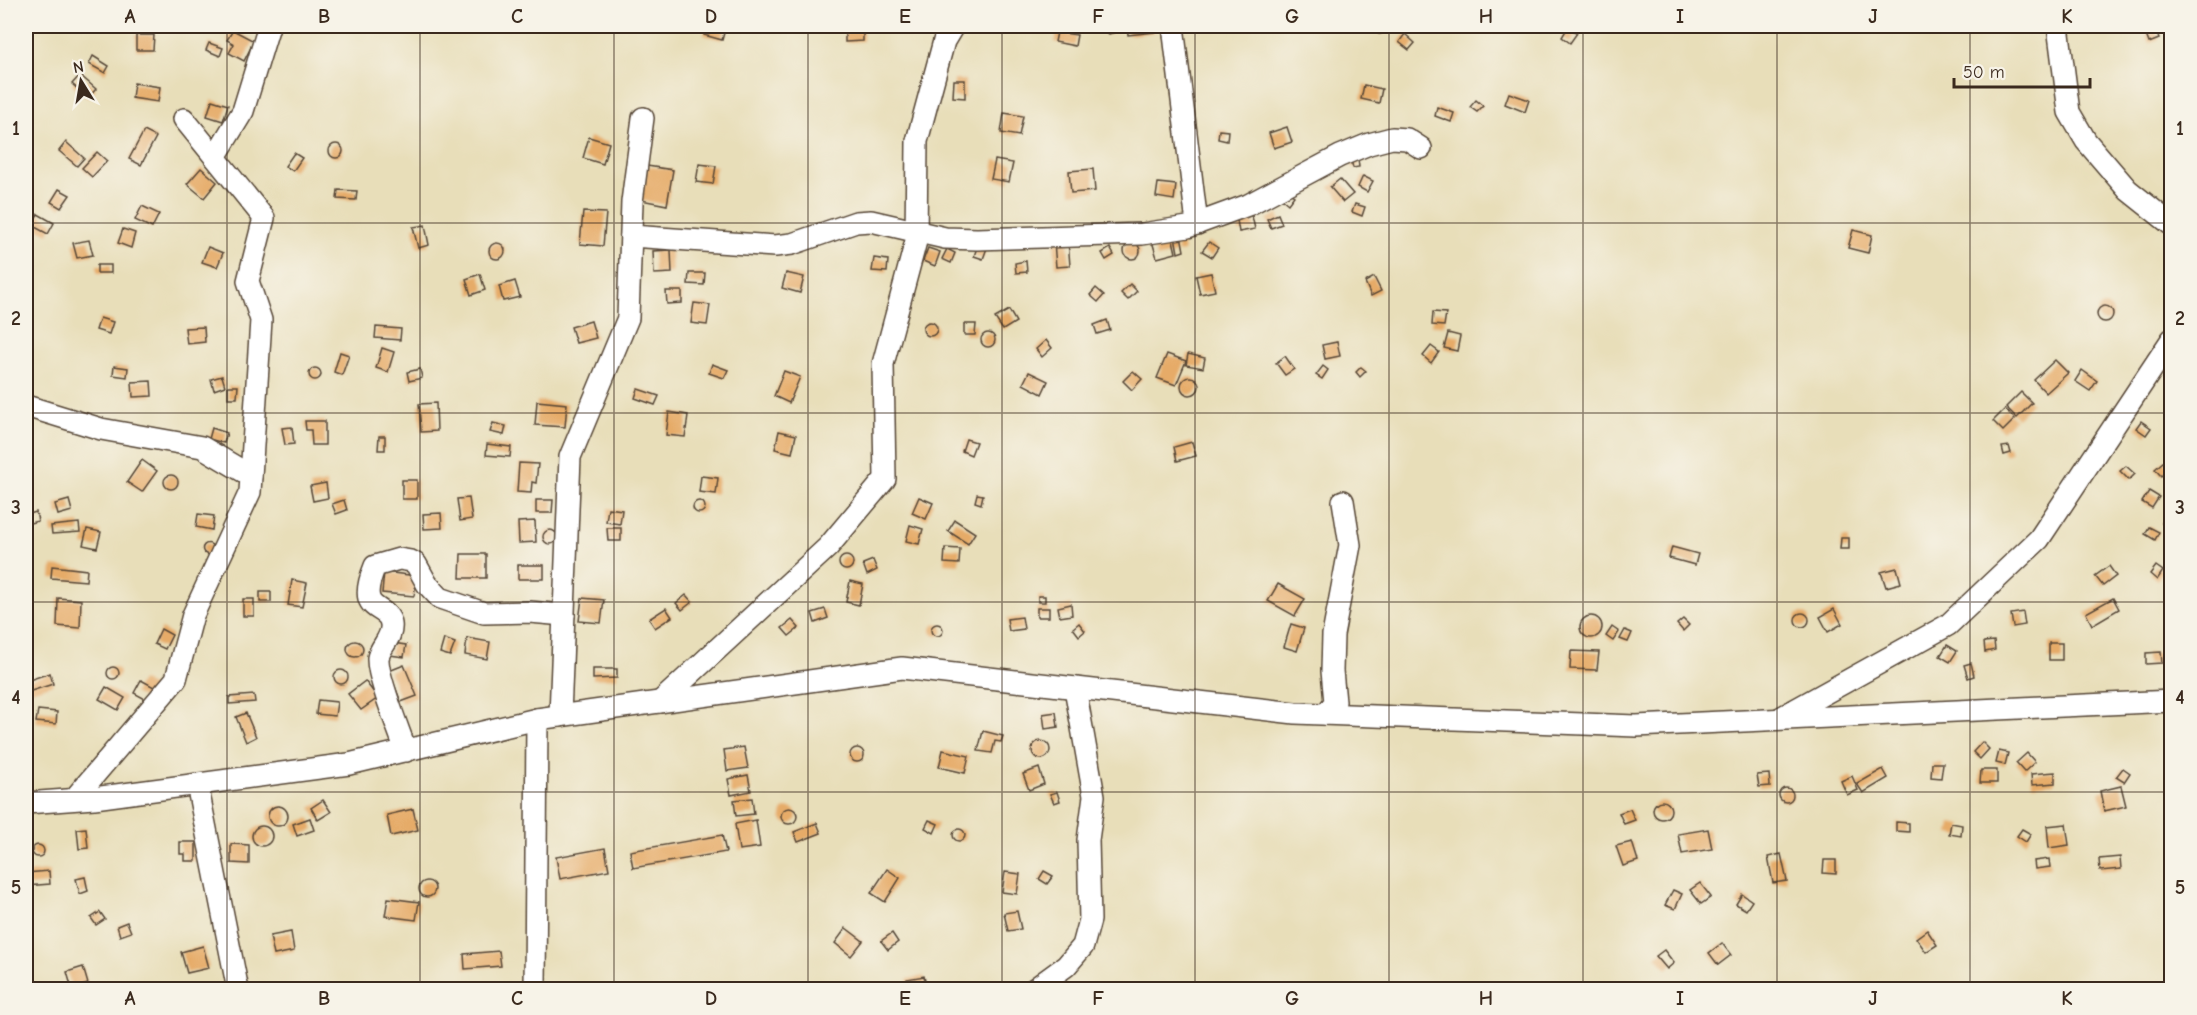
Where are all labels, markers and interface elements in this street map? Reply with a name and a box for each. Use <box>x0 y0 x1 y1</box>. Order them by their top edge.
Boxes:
text: A <box>124 5 136 28</box>
text: B <box>318 5 330 28</box>
text: C <box>511 5 523 28</box>
text: D <box>705 5 717 28</box>
text: E <box>899 5 911 28</box>
text: F <box>1092 5 1104 28</box>
text: G <box>1285 5 1299 28</box>
text: H <box>1479 5 1493 28</box>
text: I <box>1676 5 1684 28</box>
text: J <box>1868 5 1878 28</box>
text: K <box>2061 5 2073 28</box>
north arrow <box>51 51 111 111</box>
scale bar <box>1954 51 2090 89</box>
text: N <box>71 57 85 77</box>
text: 50 m <box>1963 62 2005 83</box>
text: 1 <box>12 117 20 140</box>
text: 1 <box>2176 117 2184 140</box>
text: 2 <box>11 307 21 330</box>
text: 2 <box>2175 307 2185 330</box>
text: 3 <box>11 496 21 519</box>
text: 3 <box>2175 496 2185 519</box>
text: 4 <box>11 686 21 709</box>
text: 4 <box>2175 686 2185 709</box>
text: 5 <box>11 876 21 899</box>
text: 5 <box>2175 876 2185 899</box>
text: A <box>124 987 136 1010</box>
text: B <box>318 987 330 1010</box>
text: C <box>511 987 523 1010</box>
text: D <box>705 987 717 1010</box>
text: E <box>899 987 911 1010</box>
text: F <box>1092 987 1104 1010</box>
text: G <box>1285 987 1299 1010</box>
text: H <box>1479 987 1493 1010</box>
text: I <box>1676 987 1684 1010</box>
text: J <box>1868 987 1878 1010</box>
text: K <box>2061 987 2073 1010</box>

